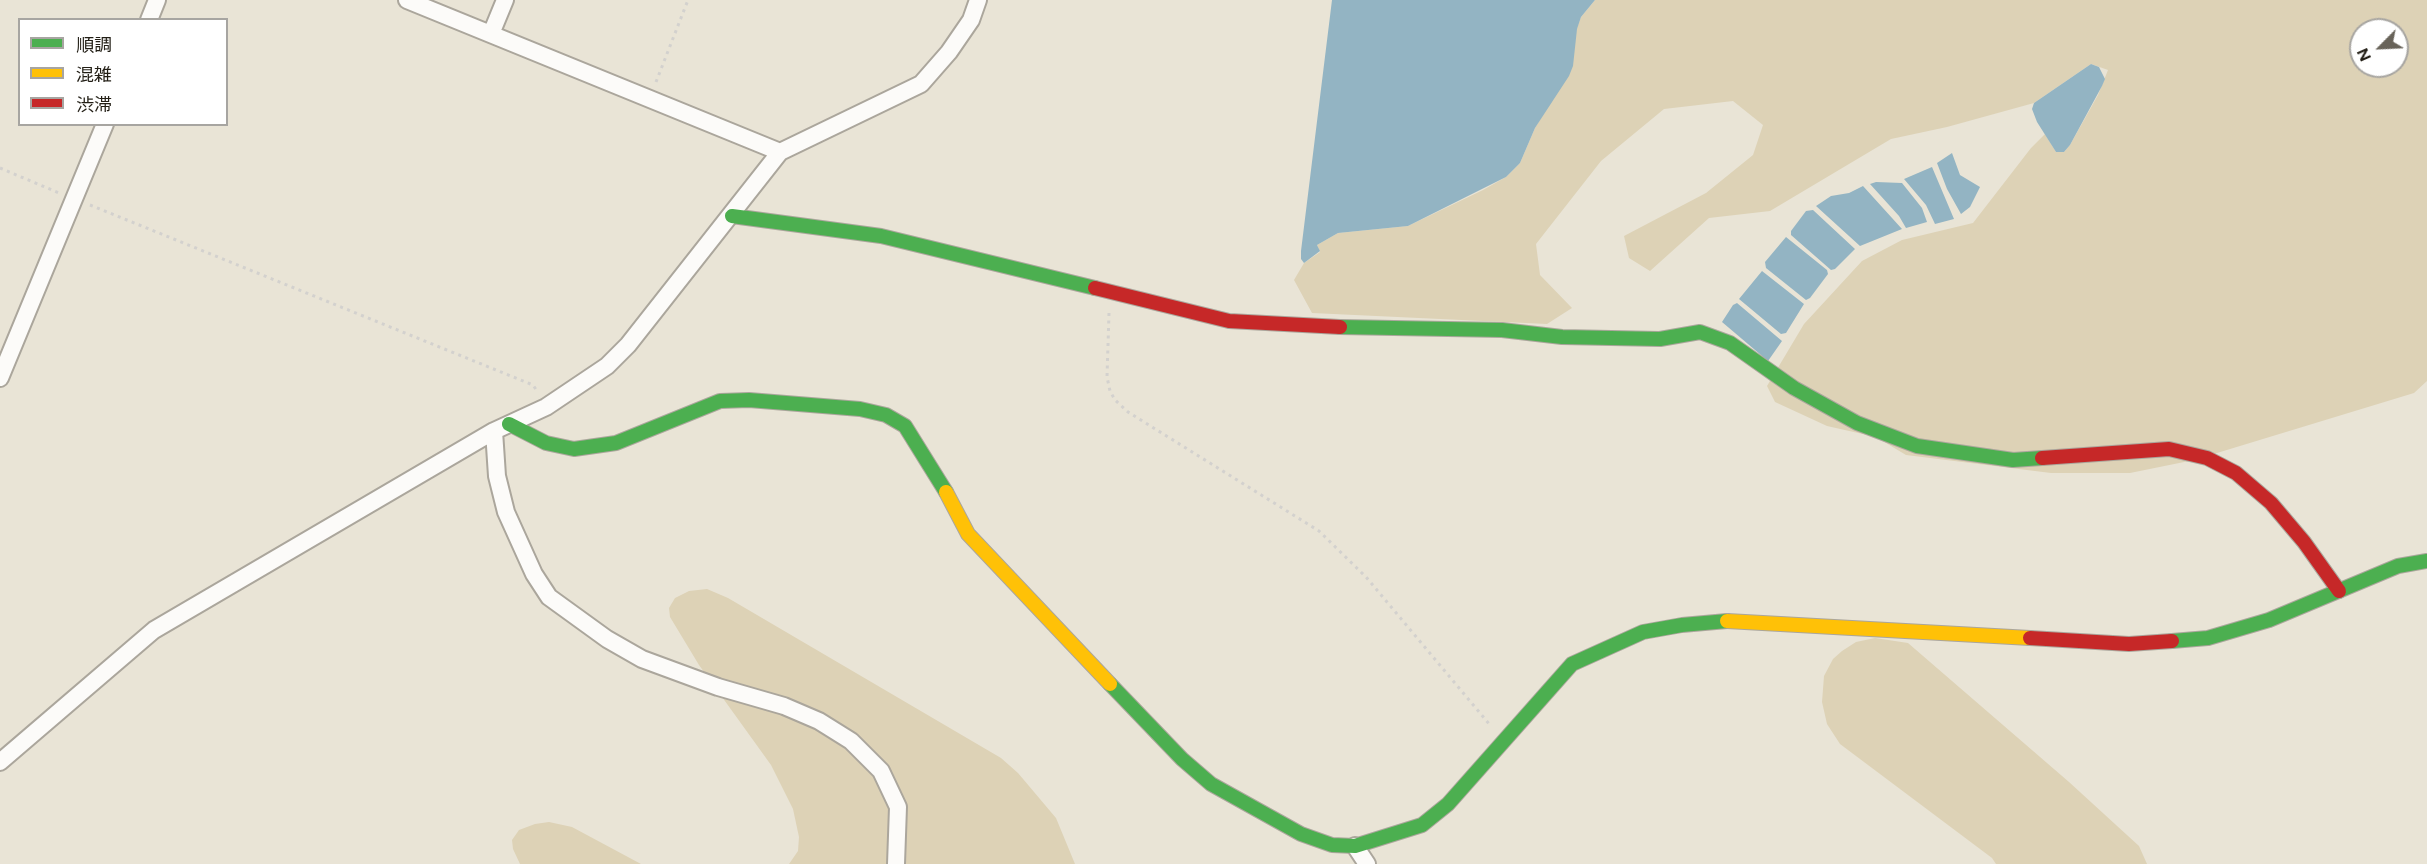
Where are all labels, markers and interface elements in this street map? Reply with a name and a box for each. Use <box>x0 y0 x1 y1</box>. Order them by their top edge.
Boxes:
legend <box>18 18 228 126</box>
north arrow <box>2349 18 2409 78</box>
text: 順調 <box>76 34 112 56</box>
text: N <box>2353 45 2375 64</box>
text: 混雑 <box>76 64 112 86</box>
text: 渋滞 <box>76 94 112 116</box>

